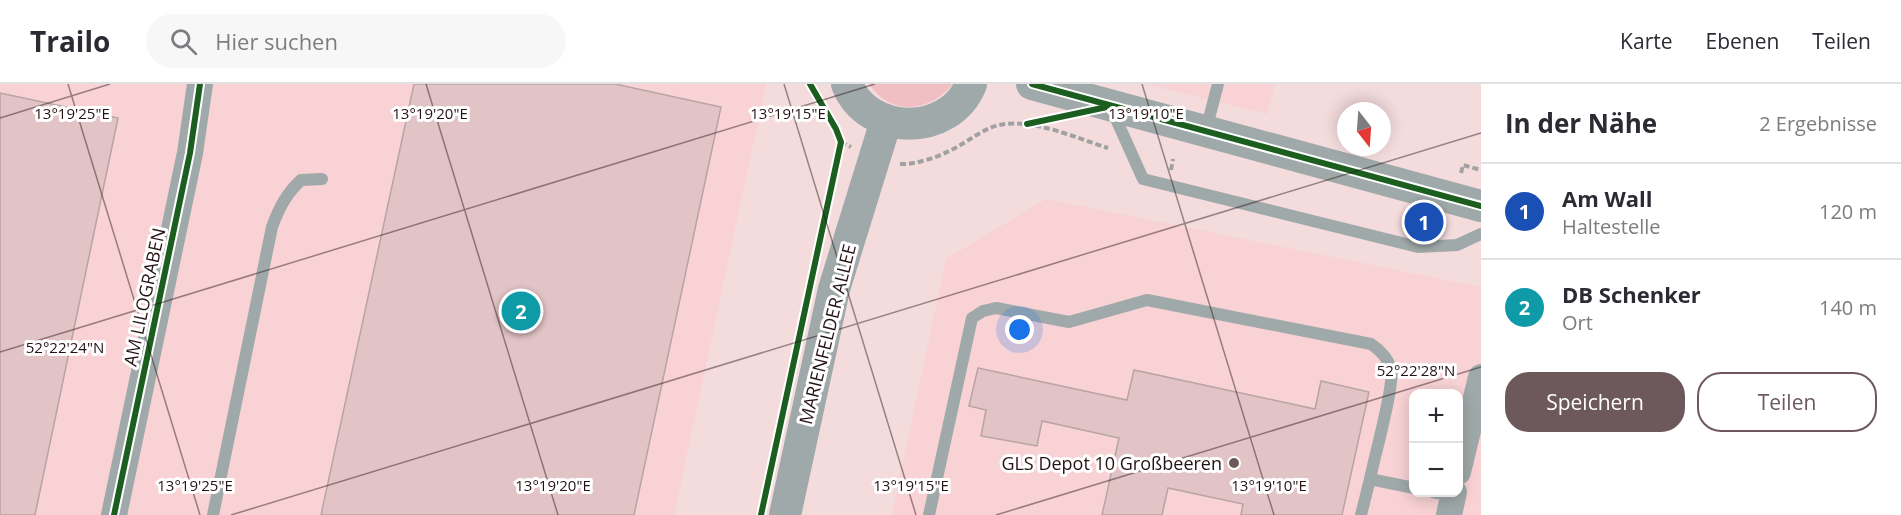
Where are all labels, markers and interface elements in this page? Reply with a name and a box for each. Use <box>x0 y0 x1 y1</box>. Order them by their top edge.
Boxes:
search box <box>146 14 566 68</box>
text: Trailo <box>30 22 110 60</box>
icon: search <box>167 25 200 58</box>
text: Hier suchen <box>215 26 338 56</box>
text: Karte <box>1620 27 1673 55</box>
text: Ebenen <box>1706 27 1779 55</box>
text: Teilen <box>1812 27 1871 55</box>
north arrow <box>1337 102 1391 156</box>
text: 13°19'25"E <box>34 103 110 123</box>
text: 13°19'20"E <box>392 103 468 123</box>
text: 13°19'15"E <box>750 103 826 123</box>
text: 13°19'10"E <box>1108 103 1184 123</box>
text: In der Nähe <box>1505 105 1657 141</box>
text: 2 Ergebnisse <box>1759 110 1877 137</box>
text: Am Wall <box>1562 183 1652 213</box>
text: 1 <box>1519 198 1530 225</box>
text: 120 m <box>1819 198 1877 225</box>
pin: 1 <box>1404 200 1444 244</box>
text: Haltestelle <box>1562 213 1661 240</box>
street label: AM LILOGRABEN <box>118 226 170 368</box>
street label: MARIENFELDER ALLEE <box>793 241 861 427</box>
text: DB Schenker <box>1562 279 1701 309</box>
pin: 2 <box>502 288 540 334</box>
text: 2 <box>1519 294 1530 321</box>
text: 140 m <box>1819 294 1877 321</box>
text: Ort <box>1562 309 1593 336</box>
your location <box>1005 315 1034 344</box>
text: 52°22'24"N <box>26 337 104 357</box>
text: 52°22'28"N <box>1377 360 1455 380</box>
button: Speichern <box>1505 372 1685 432</box>
button: Teilen <box>1697 372 1877 432</box>
map controls <box>1409 389 1463 497</box>
button: + <box>1409 389 1463 443</box>
button: − <box>1409 443 1463 497</box>
place label: GLS Depot 10 Großbeeren <box>1001 451 1222 475</box>
marker: GLS Depot 10 Großbeeren <box>1227 456 1241 470</box>
text: 13°19'25"E <box>157 475 233 495</box>
text: 13°19'20"E <box>515 475 591 495</box>
text: 13°19'15"E <box>873 475 949 495</box>
text: 13°19'10"E <box>1231 475 1307 495</box>

